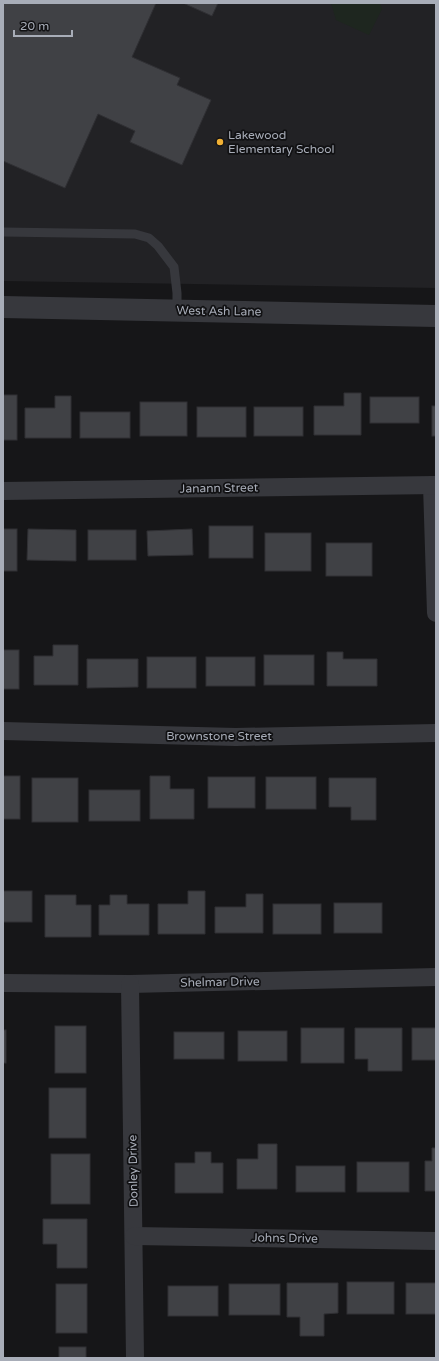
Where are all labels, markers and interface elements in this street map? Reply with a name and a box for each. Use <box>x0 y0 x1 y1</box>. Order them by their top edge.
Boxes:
scale bar <box>14 12 72 38</box>
text: 20 m <box>20 19 49 33</box>
place label: Lakewood Elementary School <box>228 128 335 156</box>
marker: Lakewood Elementary School <box>215 137 225 147</box>
street label: West Ash Lane <box>177 303 262 319</box>
street label: Janann Street <box>180 480 259 496</box>
street label: Brownstone Street <box>166 729 272 743</box>
street label: Shelmar Drive <box>180 974 260 990</box>
street label: Donley Drive <box>125 1135 141 1207</box>
street label: Johns Drive <box>252 1230 318 1246</box>

